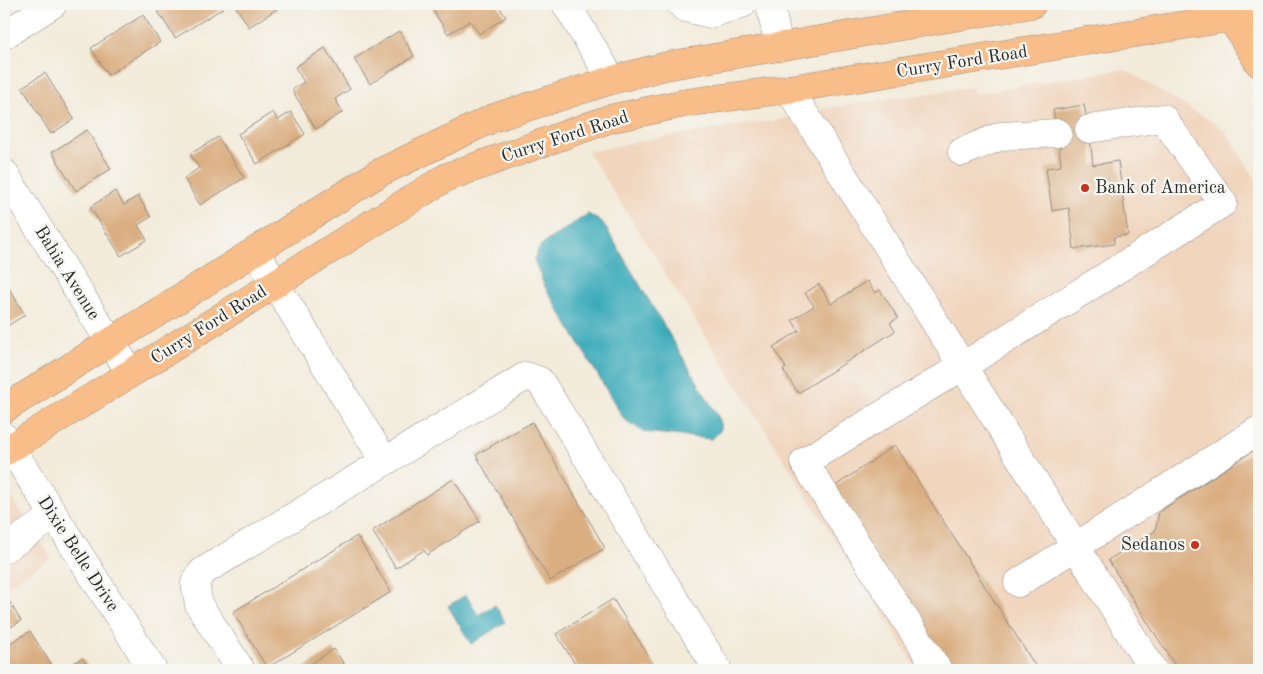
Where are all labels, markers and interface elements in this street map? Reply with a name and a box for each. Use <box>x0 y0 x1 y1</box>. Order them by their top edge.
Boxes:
street label: Curry Ford Road <box>895 43 1029 81</box>
street label: Curry Ford Road <box>499 108 631 166</box>
place label: Bank of America <box>1095 179 1226 197</box>
marker: Bank of America <box>1079 182 1091 194</box>
street label: Bahia Avenue <box>31 223 103 323</box>
street label: Curry Ford Road <box>148 282 270 368</box>
street label: Dixie Belle Drive <box>34 493 122 615</box>
place label: Sedanos <box>1121 536 1185 554</box>
marker: Sedanos <box>1189 539 1201 551</box>

